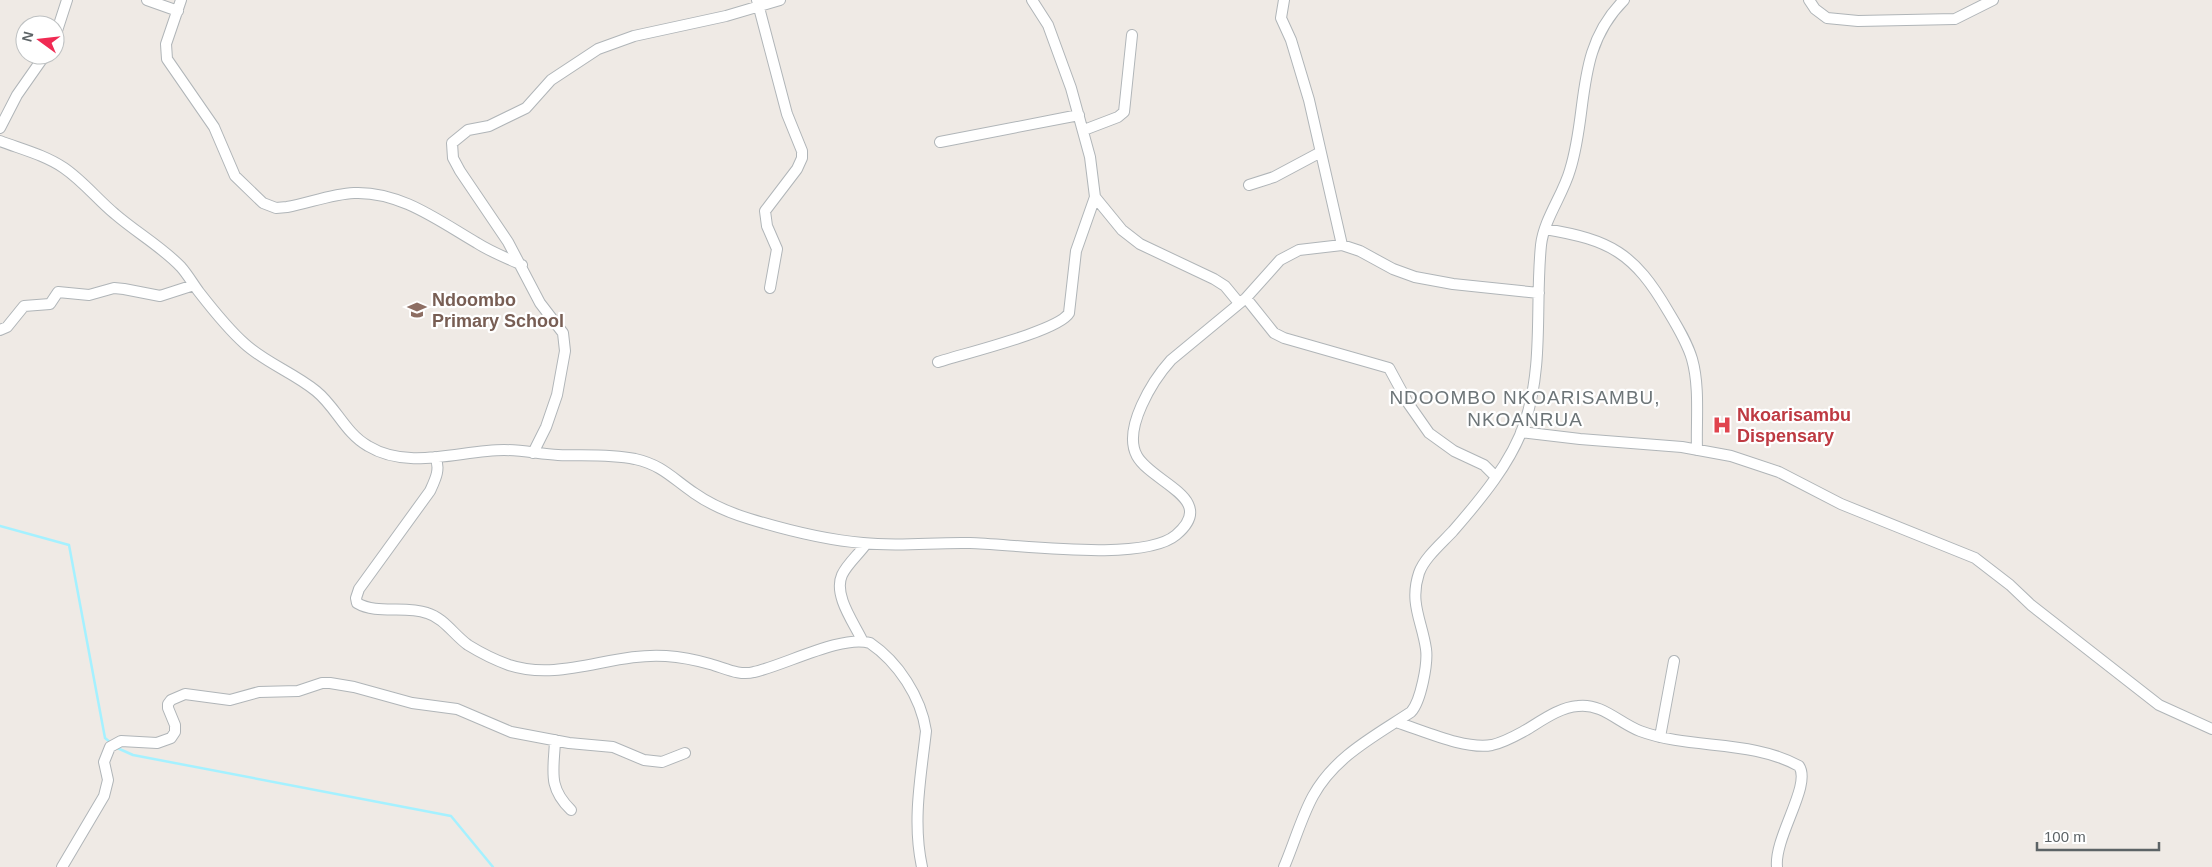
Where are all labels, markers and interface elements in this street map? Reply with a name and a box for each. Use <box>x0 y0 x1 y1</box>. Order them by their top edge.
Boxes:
north arrow <box>15 15 65 65</box>
text: N <box>18 30 36 44</box>
place label: Ndoombo Primary School <box>432 290 564 331</box>
school or university icon: Ndoombo Primary School <box>406 299 428 321</box>
district label: NDOOMBO NKOARISAMBU, NKOANRUA <box>1389 387 1661 430</box>
place label: Nkoarisambu Dispensary <box>1737 405 1851 446</box>
hospital icon: Nkoarisambu Dispensary <box>1711 414 1733 436</box>
scale bar <box>2037 820 2160 852</box>
text: 100 m <box>2044 828 2086 845</box>

